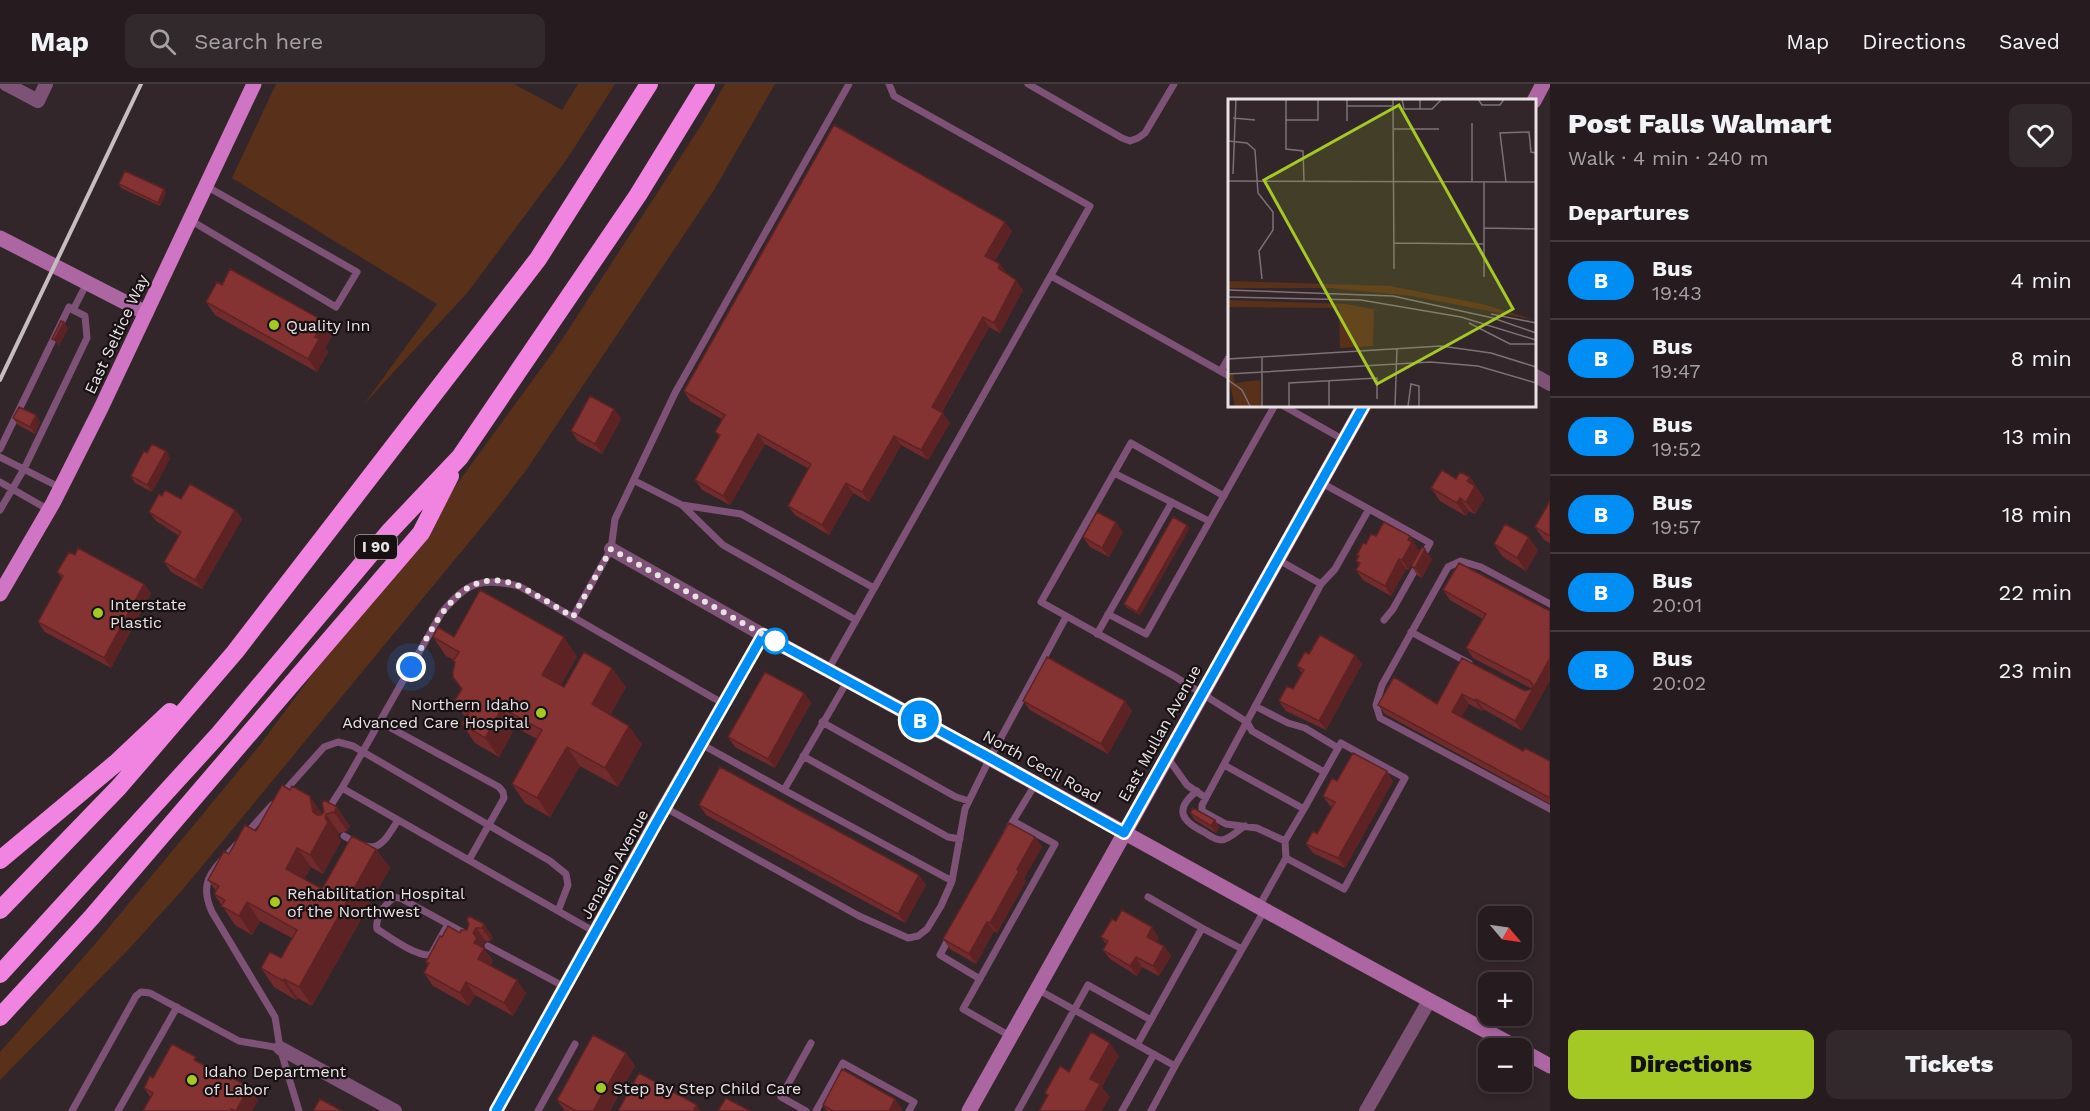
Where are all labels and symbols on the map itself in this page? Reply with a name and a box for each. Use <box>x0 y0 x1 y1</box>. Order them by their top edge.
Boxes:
inset map <box>1228 99 1535 406</box>
street label: East Seltice Way <box>80 271 153 397</box>
place label: Quality Inn <box>286 316 371 335</box>
marker: Quality Inn <box>267 318 281 332</box>
road number: I 90 <box>355 535 397 559</box>
place label: Interstate Plastic <box>110 595 186 632</box>
marker: Interstate Plastic <box>91 606 105 620</box>
unlabelled marker <box>762 628 788 654</box>
your location <box>396 652 426 682</box>
street label: East Mullan Avenue <box>1114 662 1205 805</box>
place label: Northern Idaho Advanced Care Hospital <box>342 695 529 732</box>
line badge: B <box>900 700 940 740</box>
marker: Northern Idaho Advanced Care Hospital <box>534 706 548 720</box>
street label: North Cecil Road <box>980 726 1104 807</box>
street label: Jenalen Avenue <box>576 806 652 922</box>
place label: Rehabilitation Hospital of the Northwest <box>287 884 465 921</box>
marker: Rehabilitation Hospital of the Northwest <box>268 895 282 909</box>
north arrow <box>1478 906 1532 960</box>
place label: Idaho Department of Labor <box>204 1062 347 1099</box>
marker: Idaho Department of Labor <box>185 1073 199 1087</box>
place label: Step By Step Child Care <box>613 1079 801 1098</box>
marker: Step By Step Child Care <box>594 1081 608 1095</box>

